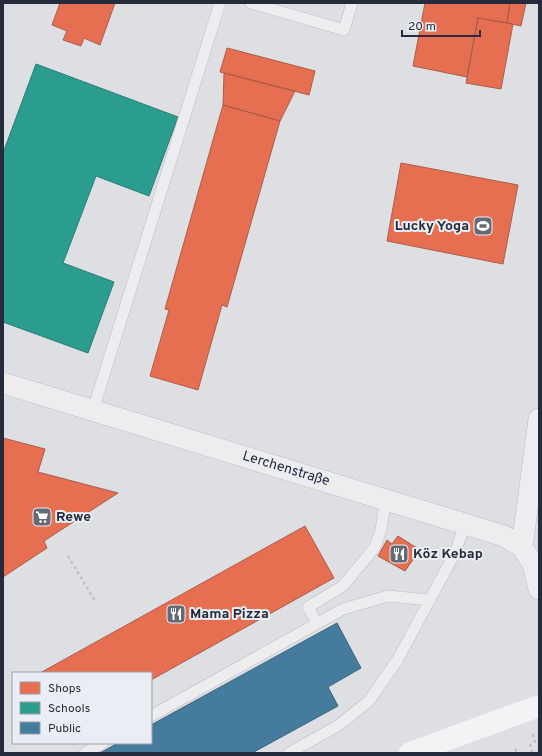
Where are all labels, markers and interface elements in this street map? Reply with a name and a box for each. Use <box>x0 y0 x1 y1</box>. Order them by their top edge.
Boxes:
scale bar <box>402 12 480 38</box>
text: 20 m <box>408 19 436 35</box>
sports icon: Lucky Yoga <box>472 215 494 237</box>
place label: Lucky Yoga <box>395 218 469 235</box>
street label: Lerchenstraße <box>240 448 332 490</box>
supermarket icon: Rewe <box>31 506 53 528</box>
place label: Rewe <box>56 509 91 526</box>
restaurant icon: Köz Kebap <box>388 543 410 565</box>
place label: Köz Kebap <box>413 546 483 563</box>
restaurant icon: Mama Pizza <box>165 603 187 625</box>
place label: Mama Pizza <box>190 606 269 623</box>
legend <box>12 672 152 744</box>
text: Shops <box>48 681 81 697</box>
text: Schools <box>48 701 90 717</box>
text: Public <box>48 721 81 737</box>

